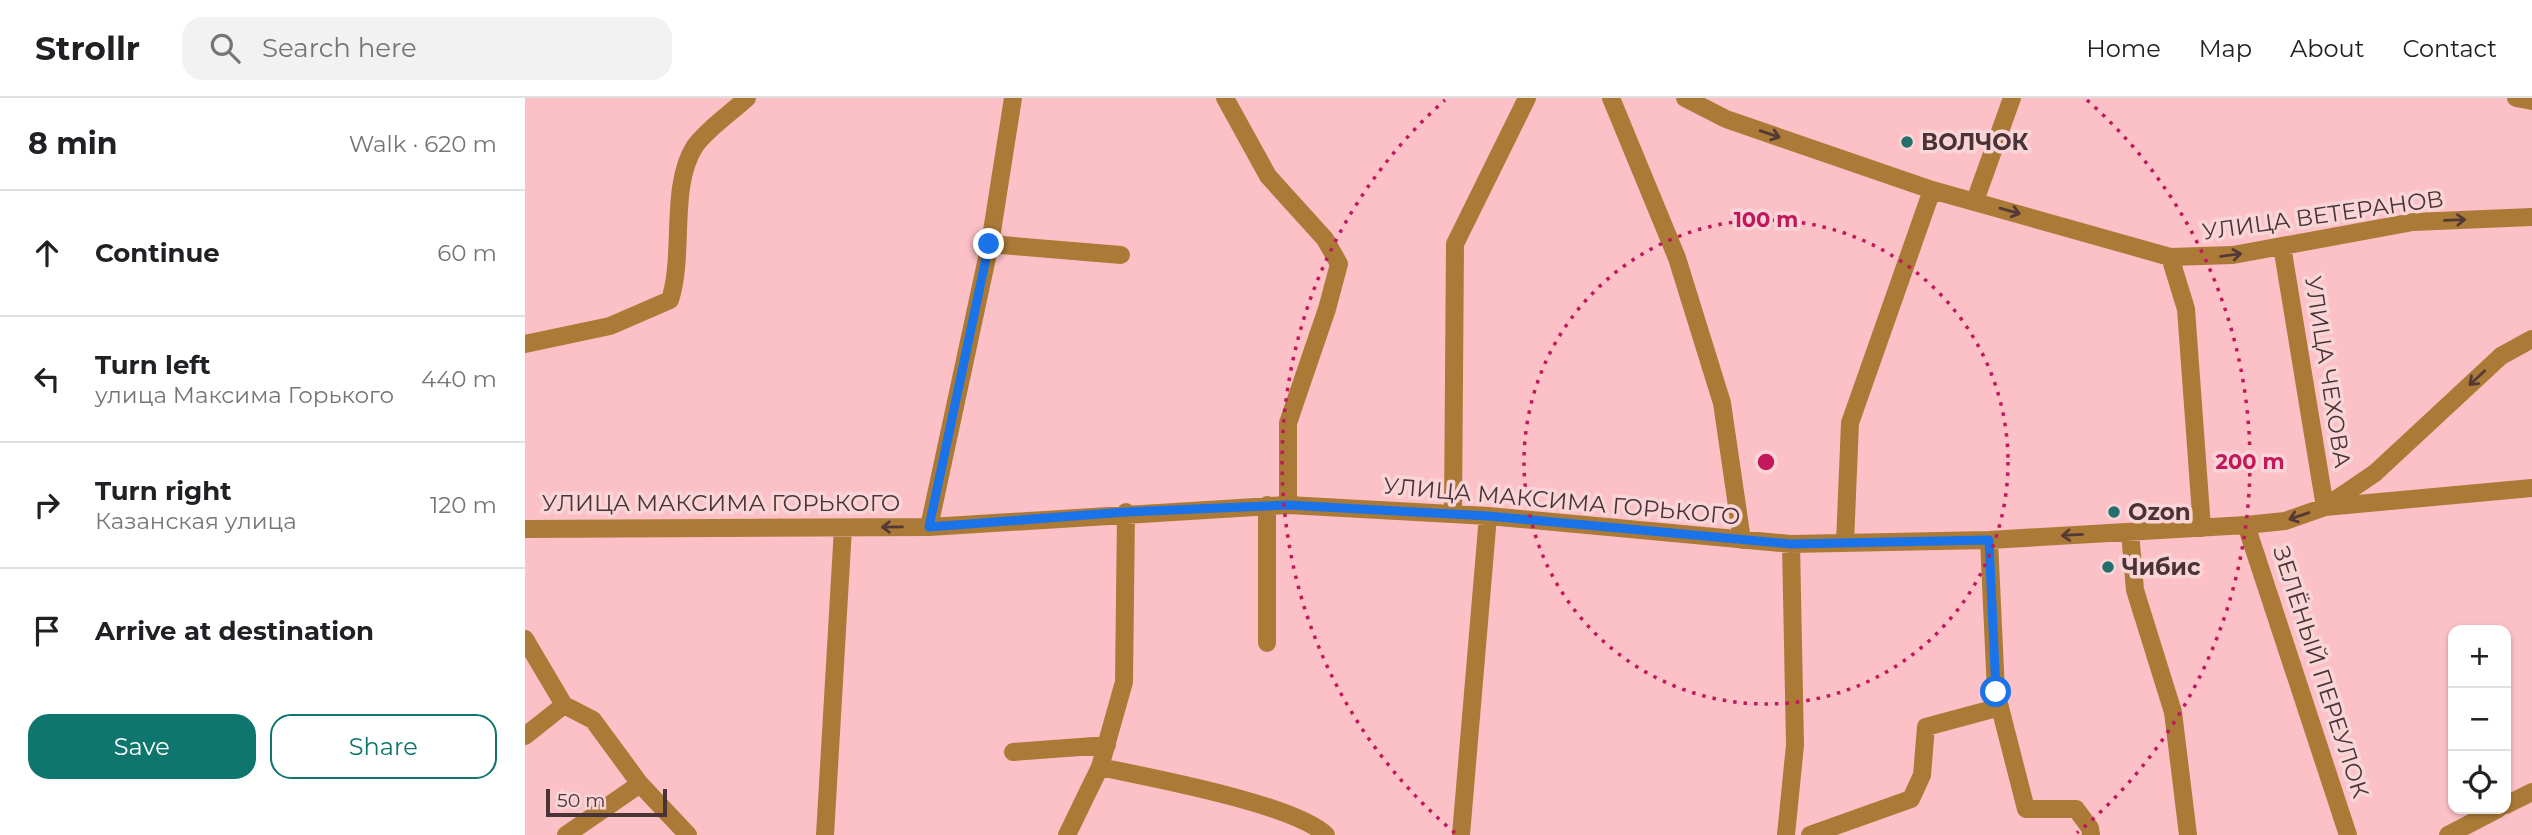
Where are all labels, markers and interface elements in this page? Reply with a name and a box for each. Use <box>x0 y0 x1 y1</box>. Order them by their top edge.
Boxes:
search box <box>182 17 672 80</box>
text: Strollr <box>35 28 140 68</box>
icon: search <box>206 29 244 67</box>
text: Search here <box>262 32 417 64</box>
text: Home <box>2086 34 2161 63</box>
text: Map <box>2199 34 2252 63</box>
text: About <box>2290 34 2364 63</box>
text: Contact <box>2402 34 2497 63</box>
text: 8 min <box>28 125 118 162</box>
one-way arrow <box>1759 128 1781 141</box>
place label: ВОЛЧОК <box>1921 128 2029 156</box>
text: Walk · 620 m <box>349 130 497 158</box>
marker: ВОЛЧОК <box>1899 134 1915 150</box>
street label: УЛИЦА ВЕТЕРАНОВ <box>2201 184 2445 246</box>
one-way arrow <box>1998 205 2021 218</box>
text: 100 m <box>1734 207 1798 232</box>
one-way arrow <box>2443 213 2466 226</box>
route end <box>973 228 1004 259</box>
icon: ahead <box>28 234 66 272</box>
text: Continue <box>95 237 220 269</box>
text: 60 m <box>437 239 497 267</box>
one-way arrow <box>2219 248 2241 261</box>
street label: УЛИЦА ЧЕХОВА <box>2299 274 2357 470</box>
text: Turn left <box>95 349 211 381</box>
icon: left <box>28 360 66 398</box>
text: 440 m <box>421 365 497 393</box>
one-way arrow <box>2469 370 2486 387</box>
text: улица Максима Горького <box>95 381 394 409</box>
text: 200 m <box>2216 449 2284 474</box>
centre of rings <box>1754 450 1778 474</box>
street label: УЛИЦА МАКСИМА ГОРЬКОГО <box>1382 471 1742 531</box>
text: Turn right <box>95 475 231 507</box>
icon: right <box>28 486 66 524</box>
street label: УЛИЦА МАКСИМА ГОРЬКОГО <box>542 489 900 517</box>
text: 120 m <box>430 491 497 519</box>
place label: Ozon <box>2128 498 2191 526</box>
marker: Ozon <box>2106 504 2122 520</box>
text: Казанская улица <box>95 507 297 535</box>
one-way arrow <box>2288 511 2310 523</box>
one-way arrow <box>881 521 904 534</box>
one-way arrow <box>2062 529 2084 542</box>
street label: ЗЕЛЁНЫЙ ПЕРЕУЛОК <box>2267 543 2375 801</box>
place label: Чибис <box>2122 553 2201 581</box>
marker: Чибис <box>2100 559 2116 575</box>
icon: arrive <box>28 612 66 650</box>
text: Arrive at destination <box>95 615 374 647</box>
map controls <box>2448 625 2511 814</box>
button: + <box>2448 625 2511 688</box>
route start <box>1980 676 2011 707</box>
button: − <box>2448 688 2511 751</box>
button: Save <box>28 714 256 779</box>
button: Share <box>270 714 497 779</box>
button: locate <box>2448 751 2511 814</box>
scale bar <box>546 786 667 818</box>
text: 50 m <box>557 789 605 812</box>

